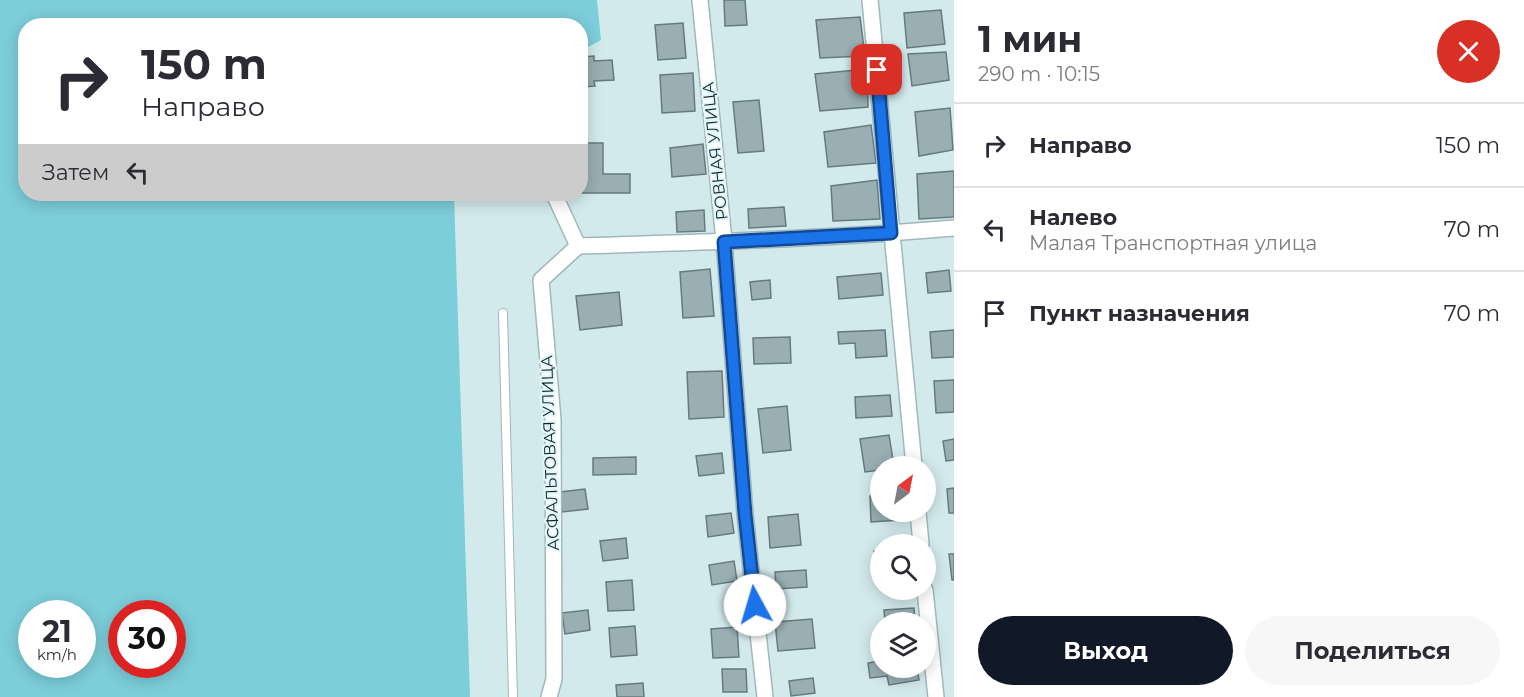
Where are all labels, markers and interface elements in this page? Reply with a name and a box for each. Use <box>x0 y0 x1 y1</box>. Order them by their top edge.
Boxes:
text: 1 мин <box>978 17 1082 61</box>
button: close <box>1437 20 1500 83</box>
text: 150 m <box>141 38 267 90</box>
icon: right <box>42 42 120 120</box>
pin <box>851 44 902 95</box>
icon: arrive <box>860 53 893 86</box>
text: 290 m · 10:15 <box>978 62 1100 86</box>
street label: РОВНАЯ УЛИЦА <box>698 81 732 221</box>
text: Направо <box>141 90 265 123</box>
icon: right <box>978 129 1011 162</box>
text: Направо <box>1029 132 1132 159</box>
text: 150 m <box>1436 132 1500 159</box>
icon: left <box>121 156 154 189</box>
text: Затем <box>42 159 109 186</box>
text: Налево <box>1029 204 1117 231</box>
icon: left <box>978 213 1011 246</box>
text: 70 m <box>1444 216 1500 243</box>
text: Малая Транспортная улица <box>1029 231 1317 255</box>
icon: arrive <box>978 297 1011 330</box>
text: Пункт назначения <box>1029 300 1250 327</box>
text: 70 m <box>1444 300 1500 327</box>
street label: АСФАЛЬТОВАЯ УЛИЦА <box>537 355 563 551</box>
north arrow <box>870 456 936 522</box>
map controls <box>870 456 936 678</box>
button: search <box>870 534 936 600</box>
position arrow <box>723 573 787 637</box>
speed limit sign: 30 <box>108 600 186 678</box>
button: layers <box>870 612 936 678</box>
text: 21 <box>42 613 72 650</box>
button: Выход <box>978 616 1233 685</box>
button: Поделиться <box>1245 616 1500 685</box>
text: km/h <box>37 645 77 664</box>

